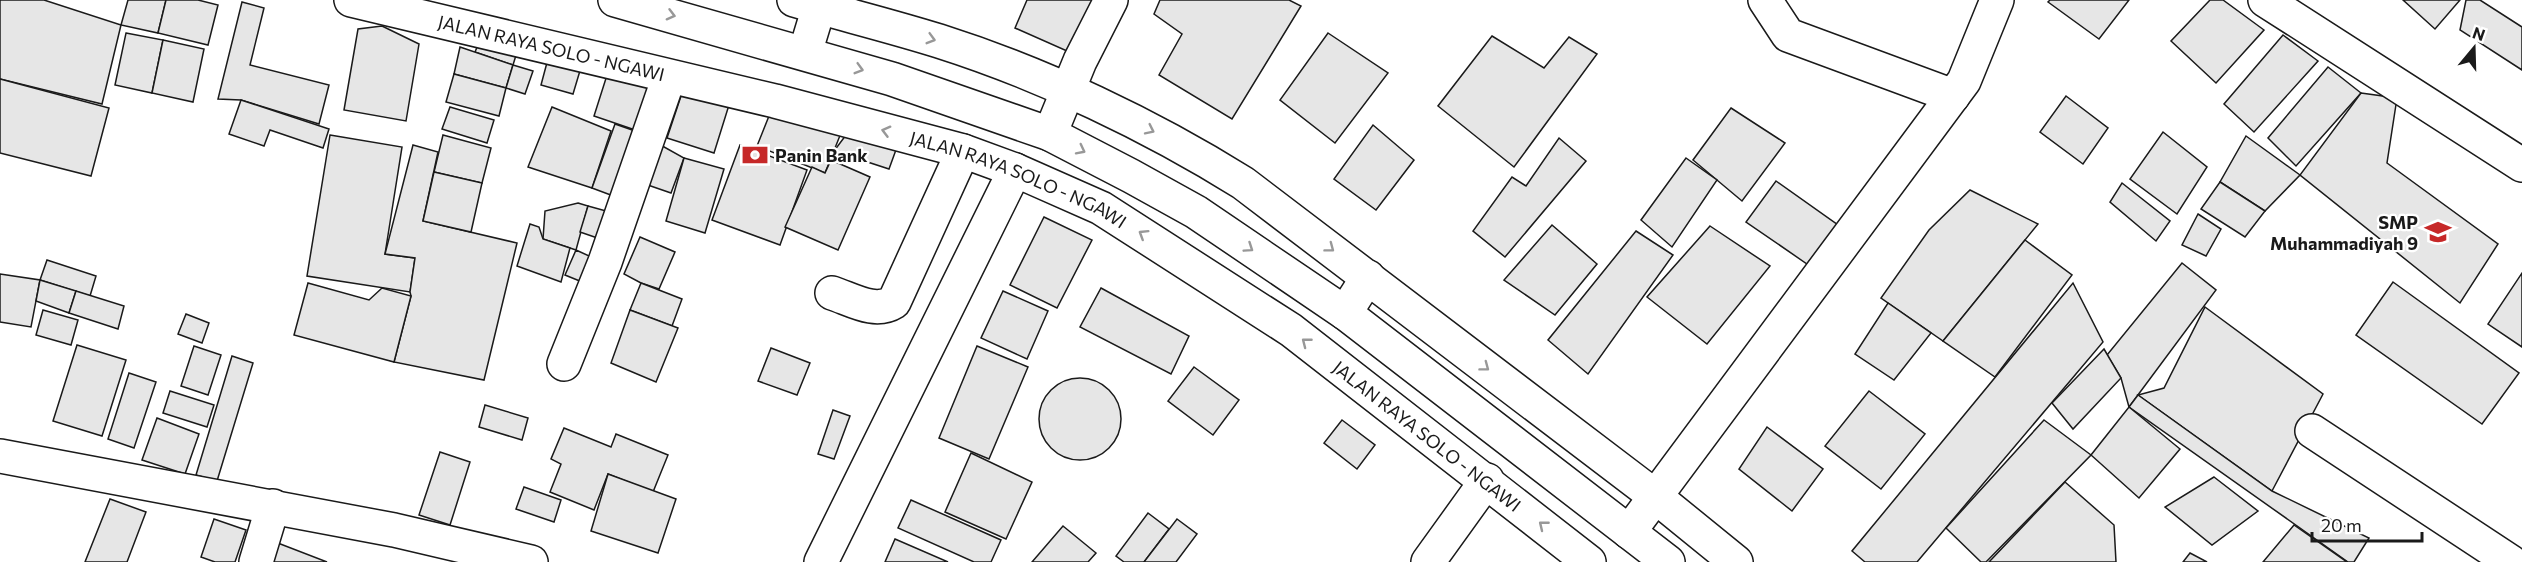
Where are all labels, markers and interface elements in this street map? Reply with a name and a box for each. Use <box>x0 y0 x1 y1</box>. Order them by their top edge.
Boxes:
one-way arrow <box>666 8 676 21</box>
street label: JALAN RAYA SOLO - NGAWI <box>436 10 667 85</box>
north arrow <box>2444 18 2504 78</box>
text: N <box>2470 22 2488 44</box>
one-way arrow <box>925 32 936 44</box>
one-way arrow <box>853 62 864 74</box>
one-way arrow <box>1143 123 1154 134</box>
one-way arrow <box>881 125 891 138</box>
street label: JALAN RAYA SOLO - NGAWI <box>908 126 1131 233</box>
bank icon: Panin Bank <box>740 140 770 170</box>
one-way arrow <box>1074 143 1085 155</box>
place label: Panin Bank <box>775 144 868 166</box>
place label: SMP Muhammadiyah 9 <box>2270 211 2418 254</box>
school or university icon: SMP Muhammadiyah 9 <box>2423 217 2453 247</box>
one-way arrow <box>1139 231 1150 242</box>
one-way arrow <box>1243 241 1254 252</box>
one-way arrow <box>1323 241 1334 252</box>
one-way arrow <box>1302 338 1313 349</box>
street label: JALAN RAYA SOLO - NGAWI <box>1329 356 1525 516</box>
one-way arrow <box>1478 359 1489 370</box>
scale bar <box>2312 505 2422 543</box>
text: 20 m <box>2321 514 2362 536</box>
one-way arrow <box>1539 522 1550 533</box>

